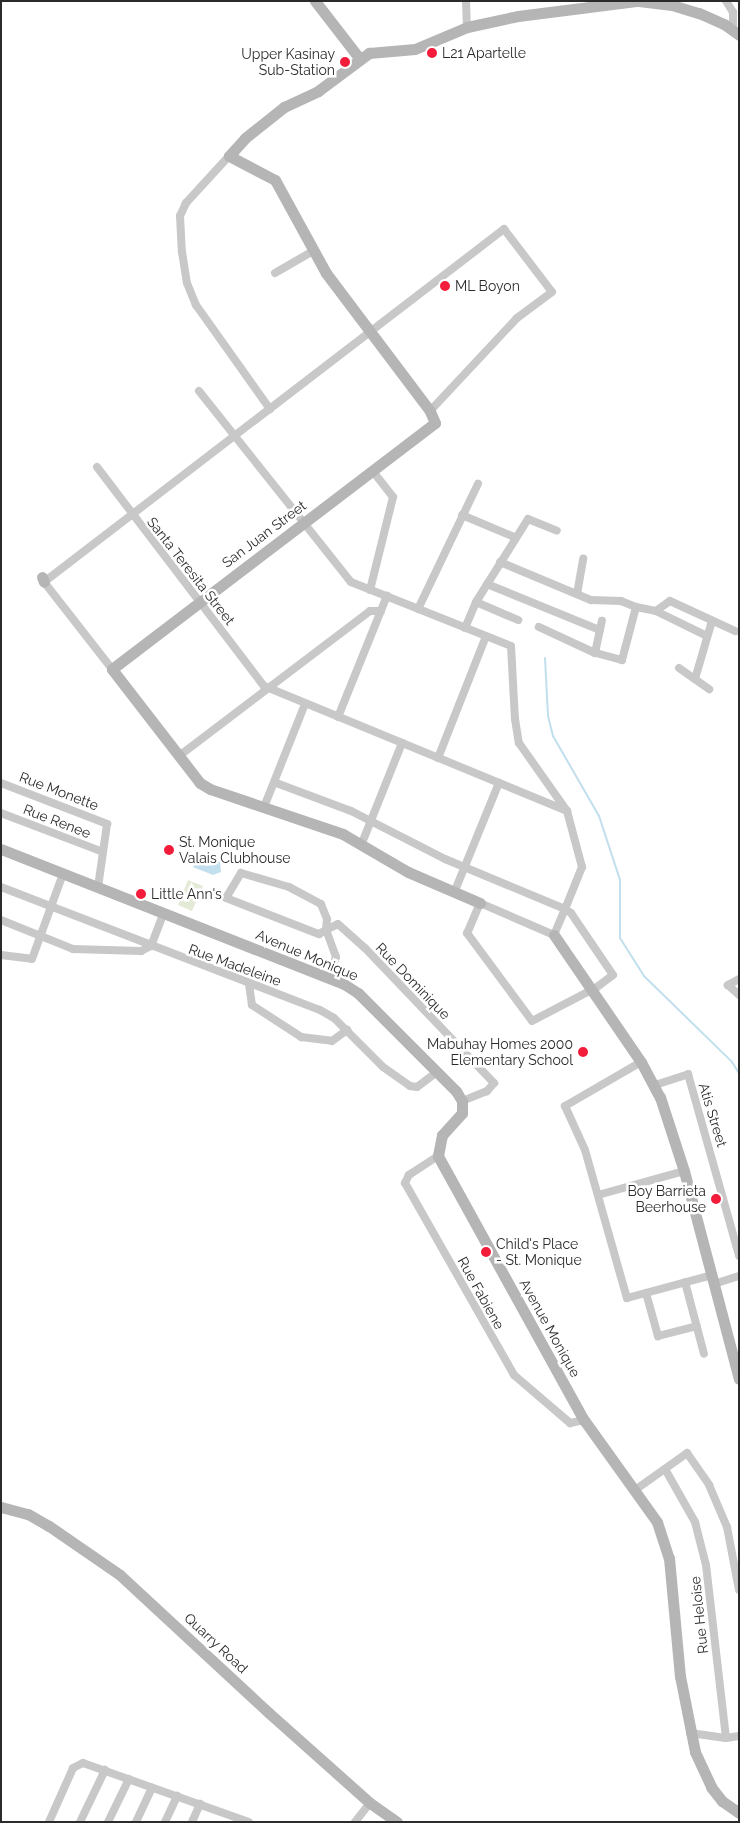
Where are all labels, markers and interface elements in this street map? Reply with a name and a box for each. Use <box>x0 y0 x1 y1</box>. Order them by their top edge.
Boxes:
place label: L21 Apartelle <box>442 45 526 61</box>
place label: Upper Kasinay Sub-Station <box>241 46 335 78</box>
marker: L21 Apartelle <box>426 47 438 59</box>
marker: Upper Kasinay Sub-Station <box>339 56 351 68</box>
place label: ML Boyon <box>455 278 520 294</box>
marker: ML Boyon <box>439 280 451 292</box>
street label: San Juan Street <box>219 497 309 571</box>
street label: Santa Teresita Street <box>144 514 238 628</box>
street label: Rue Monette <box>17 768 101 814</box>
street label: Rue Renee <box>21 800 93 842</box>
place label: St. Monique Valais Clubhouse <box>179 834 290 866</box>
marker: St. Monique Valais Clubhouse <box>163 844 175 856</box>
place label: Little Ann's <box>151 886 222 902</box>
marker: Little Ann's <box>135 888 147 900</box>
street label: Avenue Monique <box>253 926 361 984</box>
street label: Rue Dominique <box>372 939 454 1023</box>
street label: Rue Madeleine <box>186 940 284 990</box>
place label: Mabuhay Homes 2000 Elementary School <box>427 1036 573 1068</box>
marker: Mabuhay Homes 2000 Elementary School <box>577 1046 589 1058</box>
street label: Atis Street <box>695 1081 731 1149</box>
place label: Boy Barrieta Beerhouse <box>627 1183 706 1216</box>
marker: Boy Barrieta Beerhouse <box>710 1193 722 1205</box>
place label: Child's Place - St. Monique <box>496 1236 582 1268</box>
marker: Child's Place - St. Monique <box>480 1246 492 1258</box>
street label: Rue Fabiene <box>454 1254 508 1332</box>
street label: Avenue Monique <box>516 1276 584 1380</box>
street label: Rue Heloise <box>687 1575 711 1655</box>
street label: Quarry Road <box>181 1609 251 1677</box>

